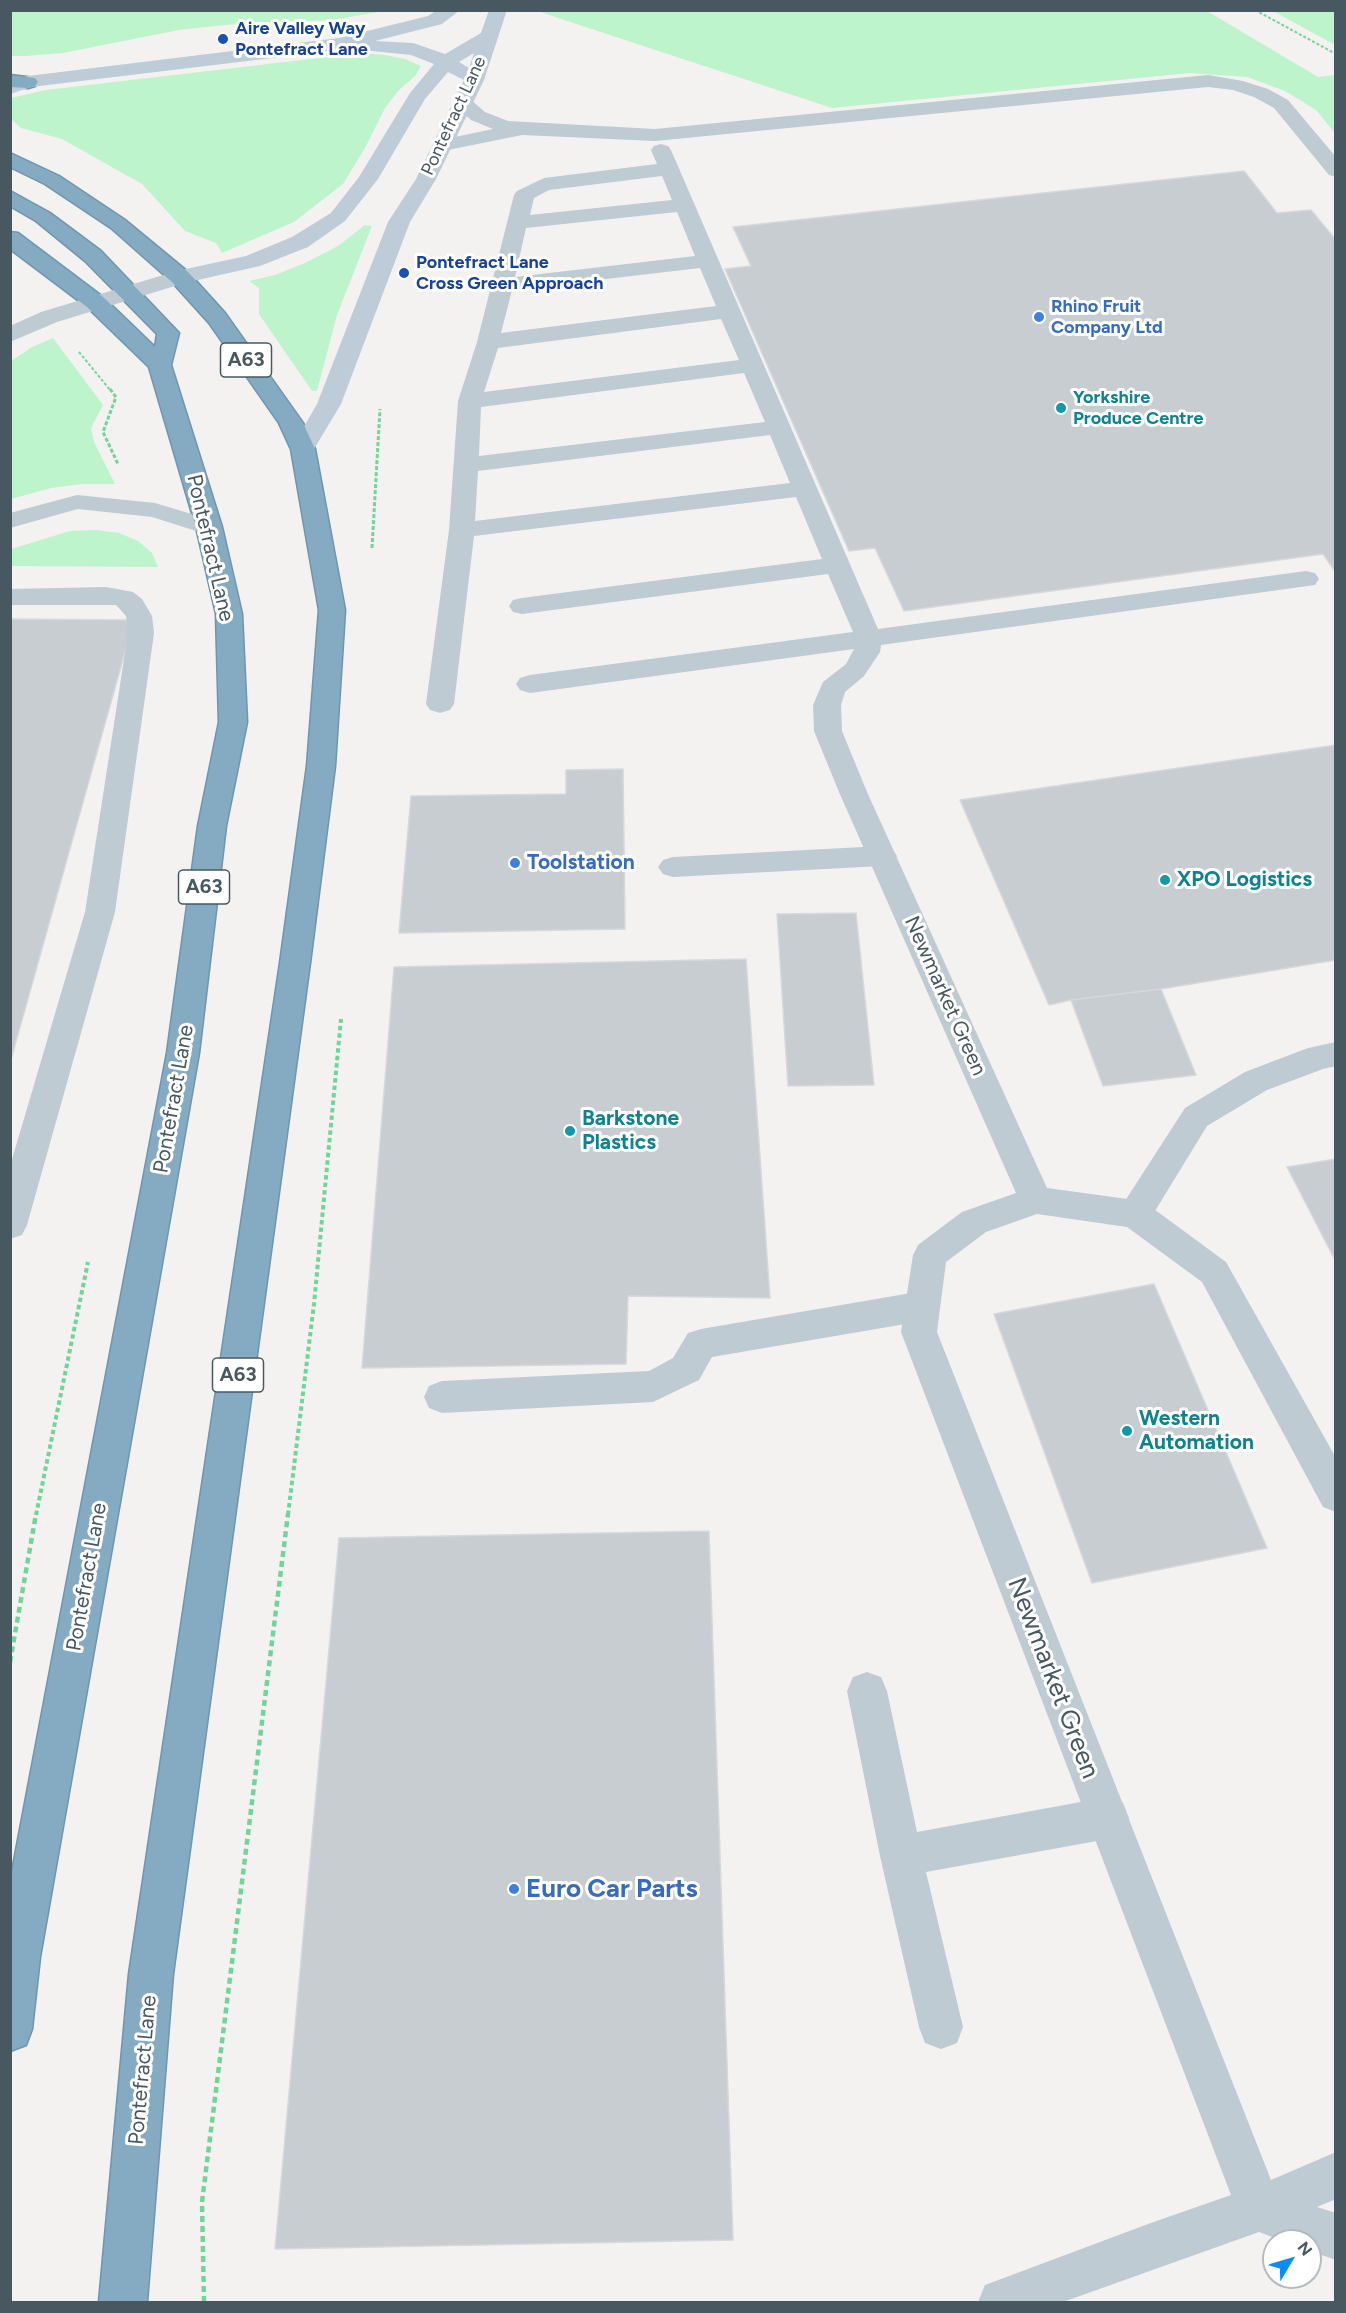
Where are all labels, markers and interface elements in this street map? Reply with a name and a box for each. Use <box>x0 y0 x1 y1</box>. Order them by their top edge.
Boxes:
place label: Aire Valley Way Pontefract Lane <box>235 18 368 60</box>
marker: Aire Valley Way Pontefract Lane <box>216 32 230 46</box>
street label: Pontefract Lane <box>417 53 491 179</box>
place label: Pontefract Lane Cross Green Approach <box>416 252 603 294</box>
marker: Pontefract Lane Cross Green Approach <box>397 266 411 280</box>
place label: Rhino Fruit Company Ltd <box>1051 296 1163 338</box>
marker: Rhino Fruit Company Ltd <box>1032 310 1046 324</box>
road number: A63 <box>220 343 272 377</box>
place label: Yorkshire Produce Centre <box>1073 387 1203 430</box>
marker: Yorkshire Produce Centre <box>1054 401 1068 415</box>
street label: Pontefract Lane <box>181 472 239 624</box>
place label: Toolstation <box>527 850 635 876</box>
marker: Toolstation <box>508 856 522 870</box>
place label: XPO Logistics <box>1177 867 1312 893</box>
road number: A63 <box>178 870 230 904</box>
marker: XPO Logistics <box>1158 873 1172 887</box>
street label: Newmarket Green <box>899 912 991 1080</box>
street label: Pontefract Lane <box>149 1023 199 1175</box>
place label: Barkstone Plastics <box>582 1106 679 1156</box>
marker: Barkstone Plastics <box>563 1124 577 1138</box>
road number: A63 <box>212 1358 264 1392</box>
place label: Western Automation <box>1139 1406 1254 1456</box>
marker: Western Automation <box>1120 1424 1134 1438</box>
street label: Pontefract Lane <box>62 1501 112 1653</box>
street label: Newmarket Green <box>1000 1573 1106 1783</box>
place label: Euro Car Parts <box>526 1873 698 1905</box>
marker: Euro Car Parts <box>507 1882 521 1896</box>
street label: Pontefract Lane <box>124 1994 162 2146</box>
north arrow <box>1262 2229 1322 2289</box>
text: N <box>1294 2238 1316 2260</box>

